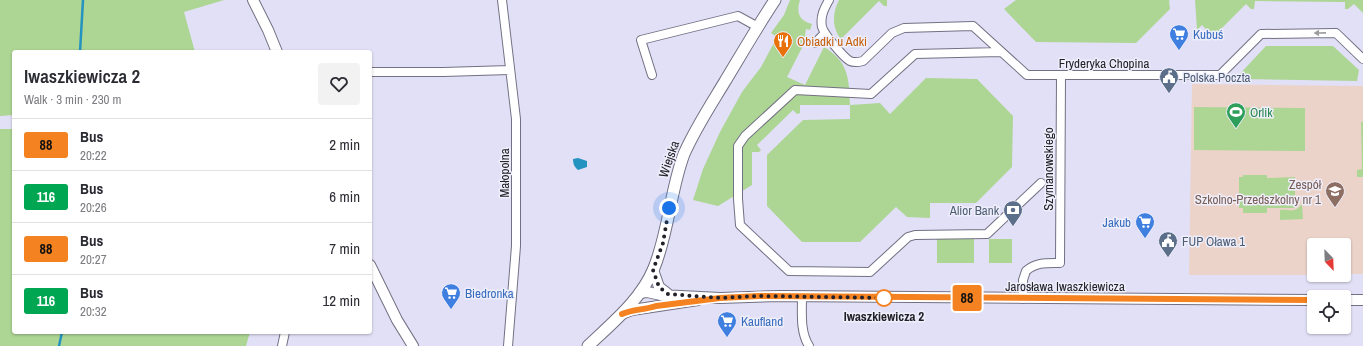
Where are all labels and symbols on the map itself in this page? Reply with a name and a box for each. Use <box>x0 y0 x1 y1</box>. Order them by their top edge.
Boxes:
supermarket icon: Kubuś <box>1168 23 1190 51</box>
place label: Kubuś <box>1193 26 1223 43</box>
restaurant icon: Obiadki u Adki <box>772 30 794 58</box>
one-way arrow <box>1313 30 1326 36</box>
place label: Obiadki u Adki <box>797 33 867 50</box>
street label: Fryderyka Chopina <box>1059 55 1149 72</box>
public building icon: Polska Poczta <box>1158 66 1180 94</box>
place label: Polska Poczta <box>1183 69 1251 86</box>
sports icon: Orlik <box>1225 101 1247 129</box>
place label: Orlik <box>1250 104 1273 121</box>
street label: Szymanowskiego <box>1040 127 1057 211</box>
street label: Wiejska <box>655 138 683 180</box>
street label: Małopolna <box>496 148 513 198</box>
place label: Zespół Szkolno-Przedszkolny nr 1 <box>1195 176 1322 208</box>
school or university icon: Zespół Szkolno-Przedszkolny nr 1 <box>1324 180 1346 208</box>
your location <box>659 198 679 218</box>
bank icon: Alior Bank <box>1002 199 1024 227</box>
place label: Alior Bank <box>949 202 1000 219</box>
supermarket icon: Jakub <box>1134 211 1156 239</box>
place label: Jakub <box>1103 214 1131 231</box>
public building icon: FUP Oława 1 <box>1157 230 1179 258</box>
place label: FUP Oława 1 <box>1182 233 1245 250</box>
north arrow <box>1307 238 1351 282</box>
street label: Jarosława Iwaszkiewicza <box>1005 278 1125 295</box>
supermarket icon: Biedronka <box>440 282 462 310</box>
place label: Biedronka <box>465 285 514 302</box>
line badge: 88 <box>949 285 985 311</box>
marker: Iwaszkiewicza 2 <box>875 289 893 307</box>
place label: Iwaszkiewicza 2 <box>844 308 924 325</box>
supermarket icon: Kaufland <box>716 310 738 338</box>
place label: Kaufland <box>741 313 783 330</box>

